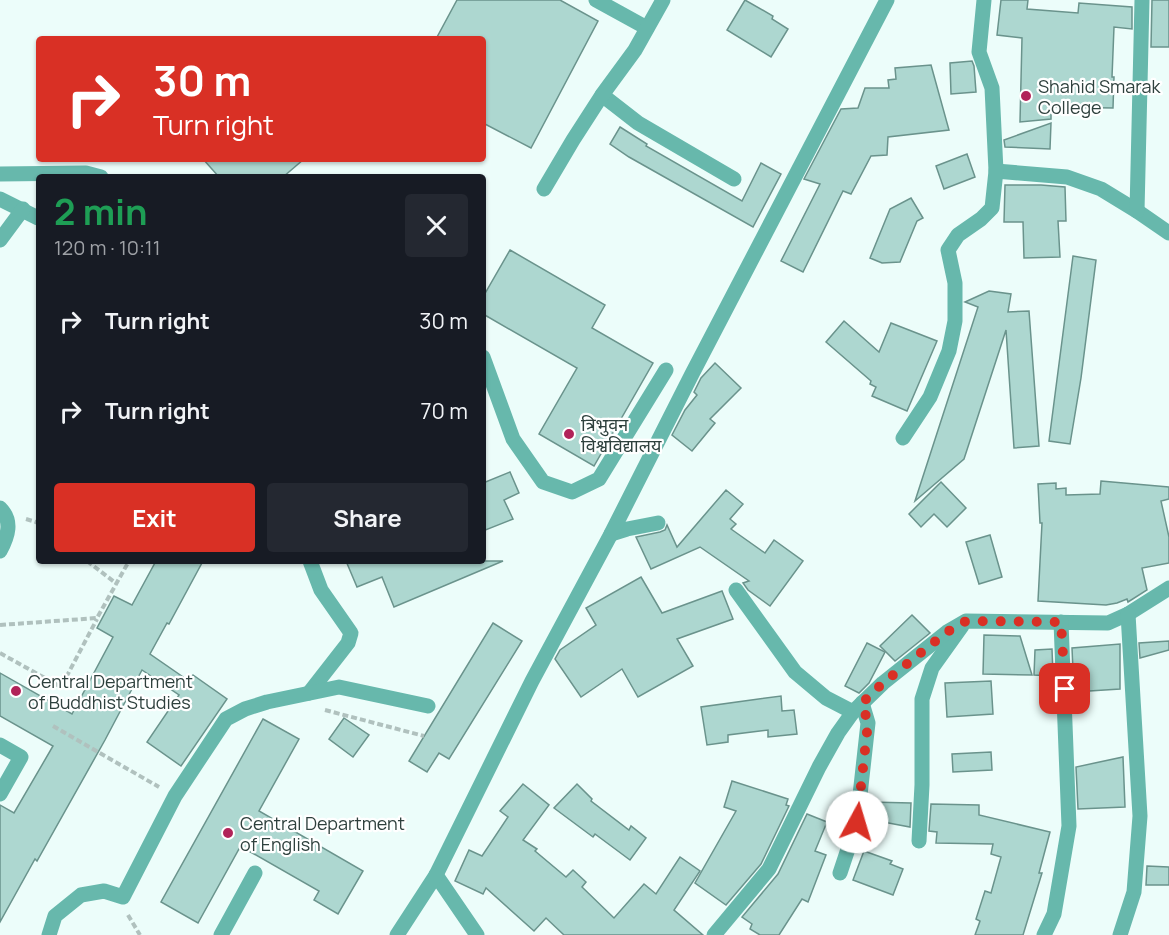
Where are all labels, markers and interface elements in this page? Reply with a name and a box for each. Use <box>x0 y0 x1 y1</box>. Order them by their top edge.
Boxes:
text: 30 m <box>153 51 251 109</box>
icon: right <box>54 60 132 138</box>
place label: Shahid Smarak College <box>1038 74 1161 119</box>
marker: Shahid Smarak College <box>1019 89 1033 103</box>
text: Turn right <box>153 106 274 143</box>
text: 2 min <box>54 187 148 236</box>
button: close <box>405 194 468 257</box>
text: 120 m · 10:11 <box>54 234 160 261</box>
icon: right <box>54 305 87 338</box>
text: Turn right <box>105 306 210 336</box>
text: 30 m <box>419 306 468 336</box>
icon: right <box>54 395 87 428</box>
text: Turn right <box>105 396 210 426</box>
text: 70 m <box>420 396 468 426</box>
place label: त्रिभुवन विश्वविद्यालय <box>581 412 662 457</box>
marker: त्रिभुवन विश्वविद्यालय <box>562 427 576 441</box>
button: Exit <box>54 483 255 552</box>
button: Share <box>267 483 468 552</box>
pin <box>1039 663 1090 714</box>
place label: Central Department of Buddhist Studies <box>28 669 193 714</box>
icon: arrive <box>1048 672 1081 705</box>
marker: Central Department of Buddhist Studies <box>9 684 23 698</box>
position arrow <box>825 790 889 854</box>
place label: Central Department of English <box>240 811 405 856</box>
marker: Central Department of English <box>221 826 235 840</box>

